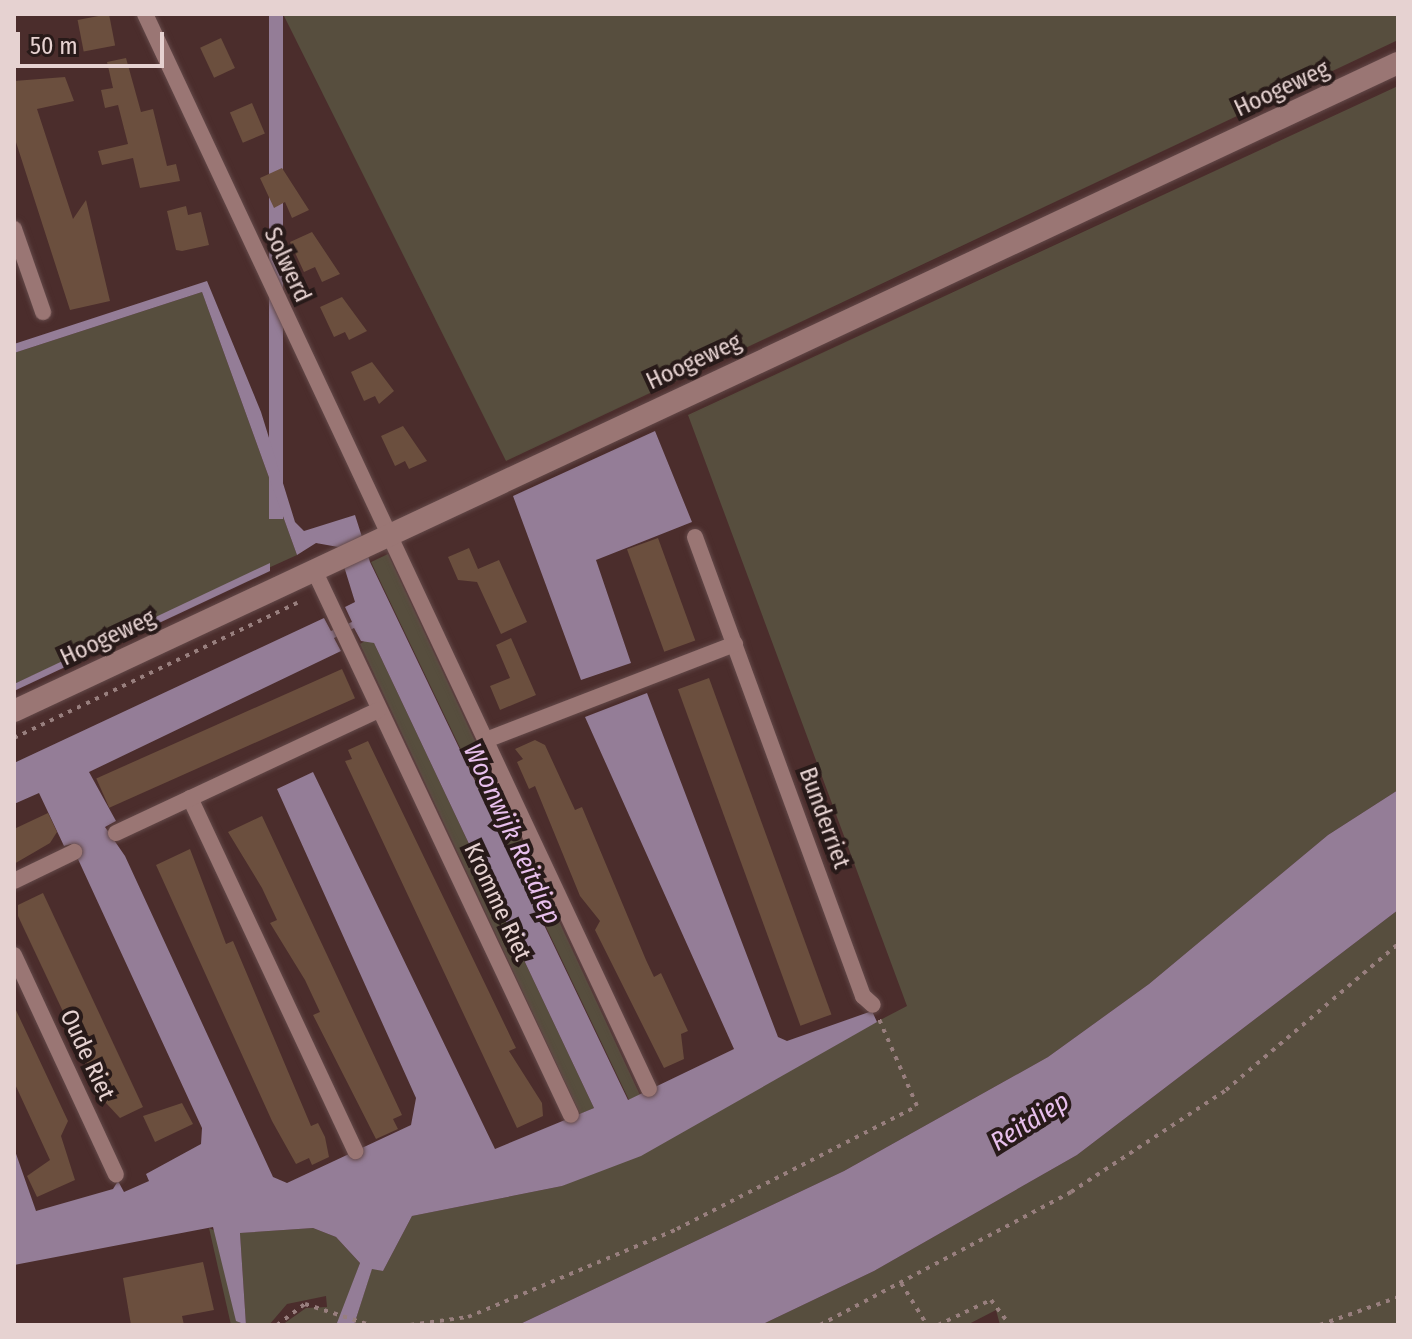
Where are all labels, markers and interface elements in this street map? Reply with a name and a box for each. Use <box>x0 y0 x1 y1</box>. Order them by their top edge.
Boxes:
scale bar <box>20 16 168 66</box>
text: 50 m <box>30 32 78 60</box>
street label: Hoogeweg <box>1230 55 1334 123</box>
street label: Solwerd <box>257 223 317 307</box>
street label: Hoogeweg <box>642 328 746 396</box>
street label: Hoogeweg <box>56 604 160 672</box>
water label: Woonwijk Reitdiep <box>457 739 567 929</box>
street label: Bunderriet <box>792 763 856 873</box>
street label: Kromme Riet <box>457 839 537 965</box>
street label: Oude Riet <box>53 1005 121 1105</box>
water label: Reitdiep <box>985 1086 1075 1158</box>

